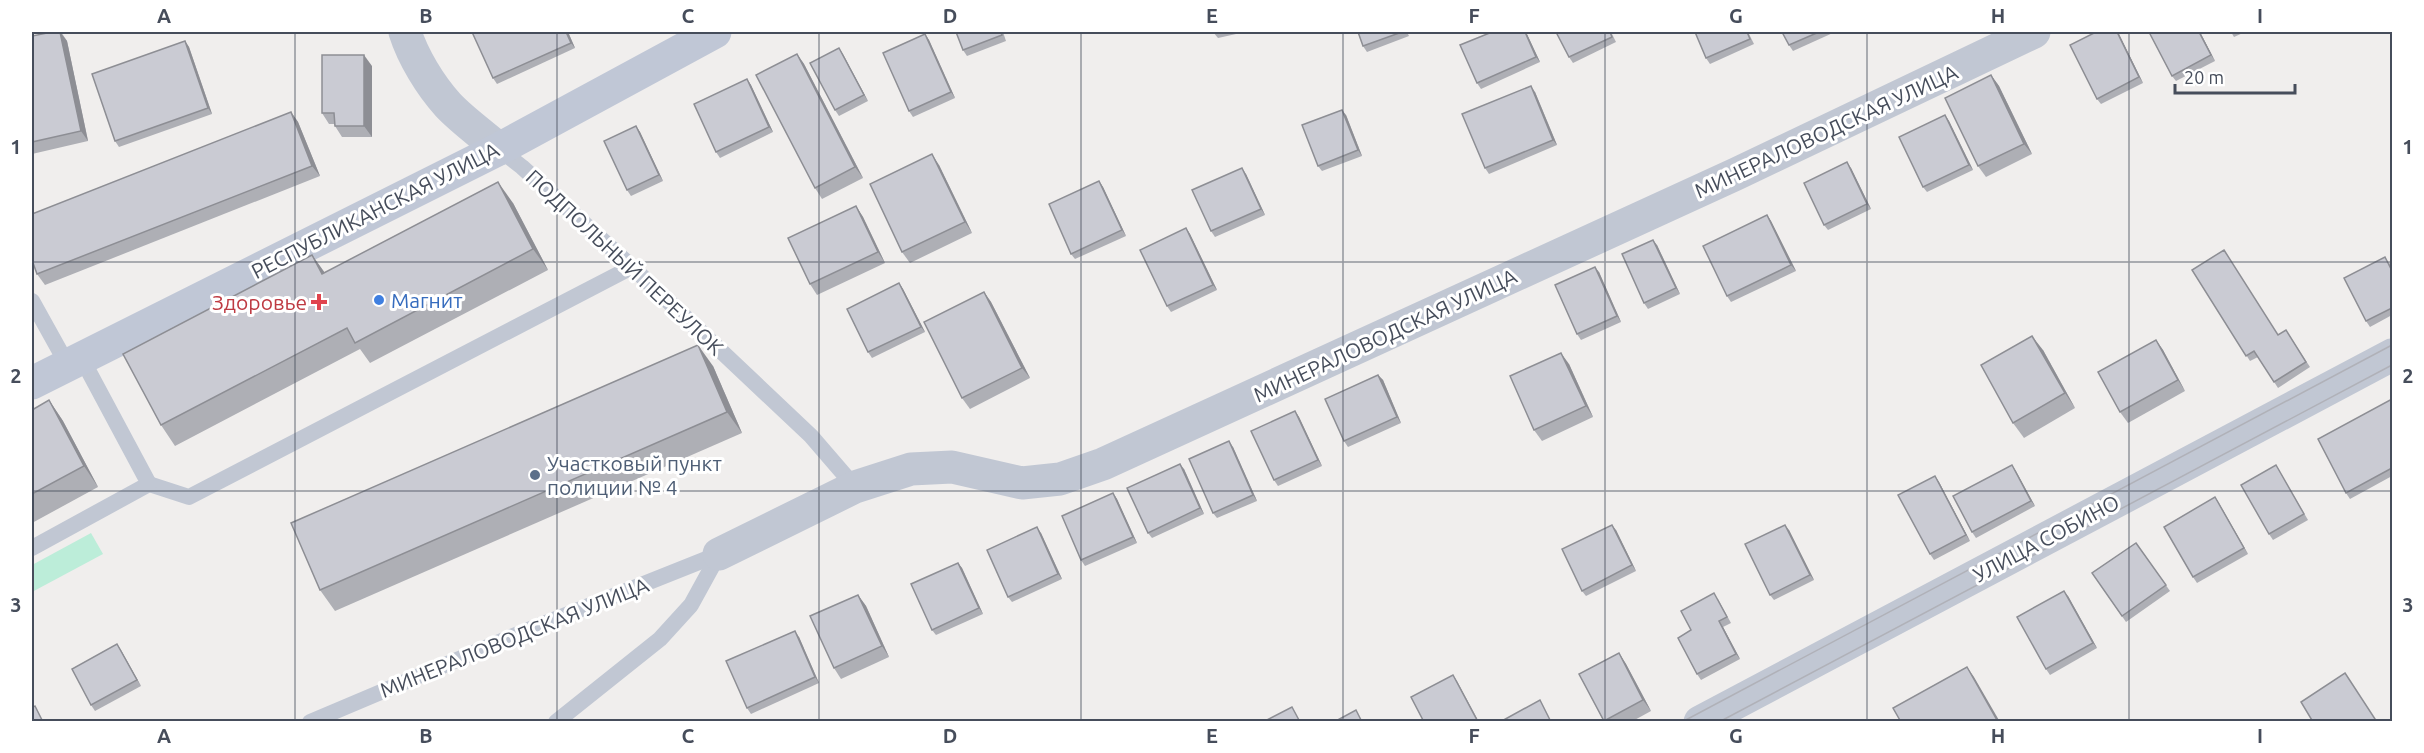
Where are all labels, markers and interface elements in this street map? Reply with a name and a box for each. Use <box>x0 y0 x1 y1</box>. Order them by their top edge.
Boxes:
text: A <box>157 4 171 27</box>
text: B <box>419 4 433 27</box>
text: C <box>682 4 695 27</box>
text: D <box>943 4 957 27</box>
text: E <box>1206 4 1218 27</box>
text: F <box>1468 4 1480 27</box>
text: G <box>1729 4 1743 27</box>
text: H <box>1991 4 2005 27</box>
text: I <box>2257 4 2263 27</box>
scale bar <box>2175 57 2295 95</box>
street label: МИНЕРАЛОВОДСКАЯ УЛИЦА <box>1691 59 1962 203</box>
text: 20 m <box>2184 67 2224 87</box>
text: 1 <box>10 135 22 158</box>
text: 1 <box>2402 135 2414 158</box>
street label: РЕСПУБЛИКАНСКАЯ УЛИЦА <box>247 137 503 283</box>
street label: ПОДПОЛЬНЫЙ ПЕРЕУЛОК <box>522 164 729 360</box>
street label: МИНЕРАЛОВОДСКАЯ УЛИЦА <box>1250 263 1521 407</box>
place label: Магнит <box>391 288 463 312</box>
place label: Здоровье <box>212 290 307 314</box>
marker: Магнит <box>372 293 386 307</box>
marker: Здоровье <box>312 295 326 309</box>
text: 2 <box>10 364 22 387</box>
text: 2 <box>2402 364 2414 387</box>
place label: Участковый пункт полиции № 4 <box>547 451 722 499</box>
marker: Участковый пункт полиции № 4 <box>528 468 542 482</box>
street label: УЛИЦА СОБИНО <box>1969 489 2123 587</box>
street label: МИНЕРАЛОВОДСКАЯ УЛИЦА <box>376 572 652 702</box>
text: 3 <box>10 593 22 616</box>
text: 3 <box>2402 593 2414 616</box>
text: A <box>157 724 171 747</box>
text: B <box>419 724 433 747</box>
text: C <box>682 724 695 747</box>
text: D <box>943 724 957 747</box>
text: E <box>1206 724 1218 747</box>
text: F <box>1468 724 1480 747</box>
text: G <box>1729 724 1743 747</box>
text: H <box>1991 724 2005 747</box>
text: I <box>2257 724 2263 747</box>

